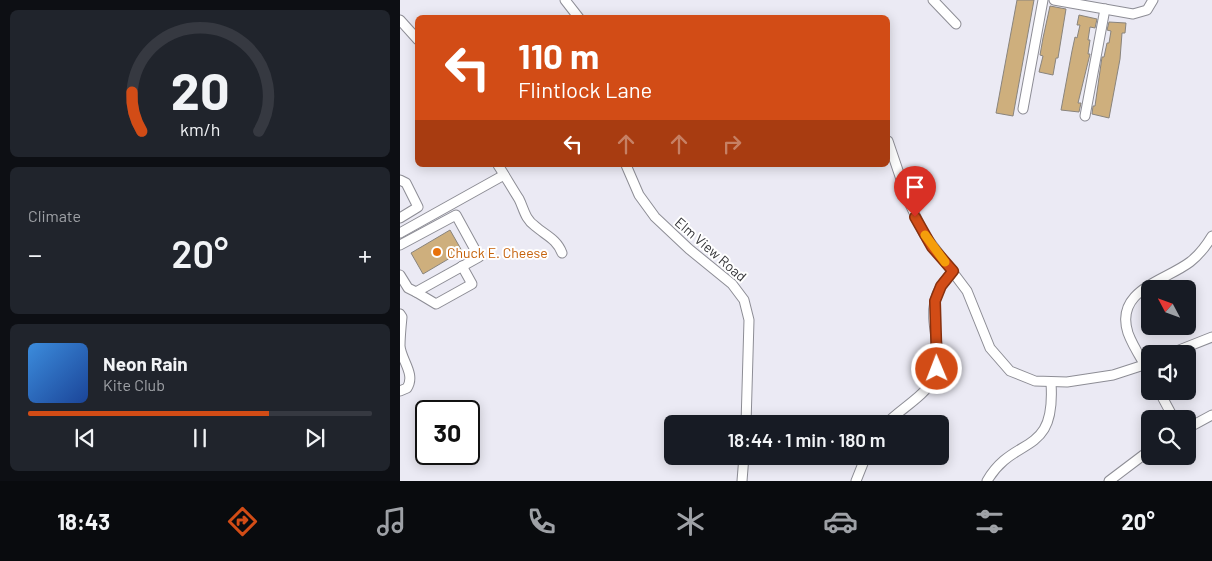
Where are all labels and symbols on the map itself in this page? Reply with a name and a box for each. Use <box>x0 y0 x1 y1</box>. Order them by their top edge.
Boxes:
pin <box>894 166 936 217</box>
street label: Elm View Road <box>672 213 750 285</box>
place label: Chuck E. Cheese <box>447 244 548 261</box>
marker: Chuck E. Cheese <box>431 246 443 258</box>
north arrow <box>1141 280 1196 335</box>
position arrow <box>910 342 962 394</box>
speed limit sign: 30 <box>415 400 480 465</box>

